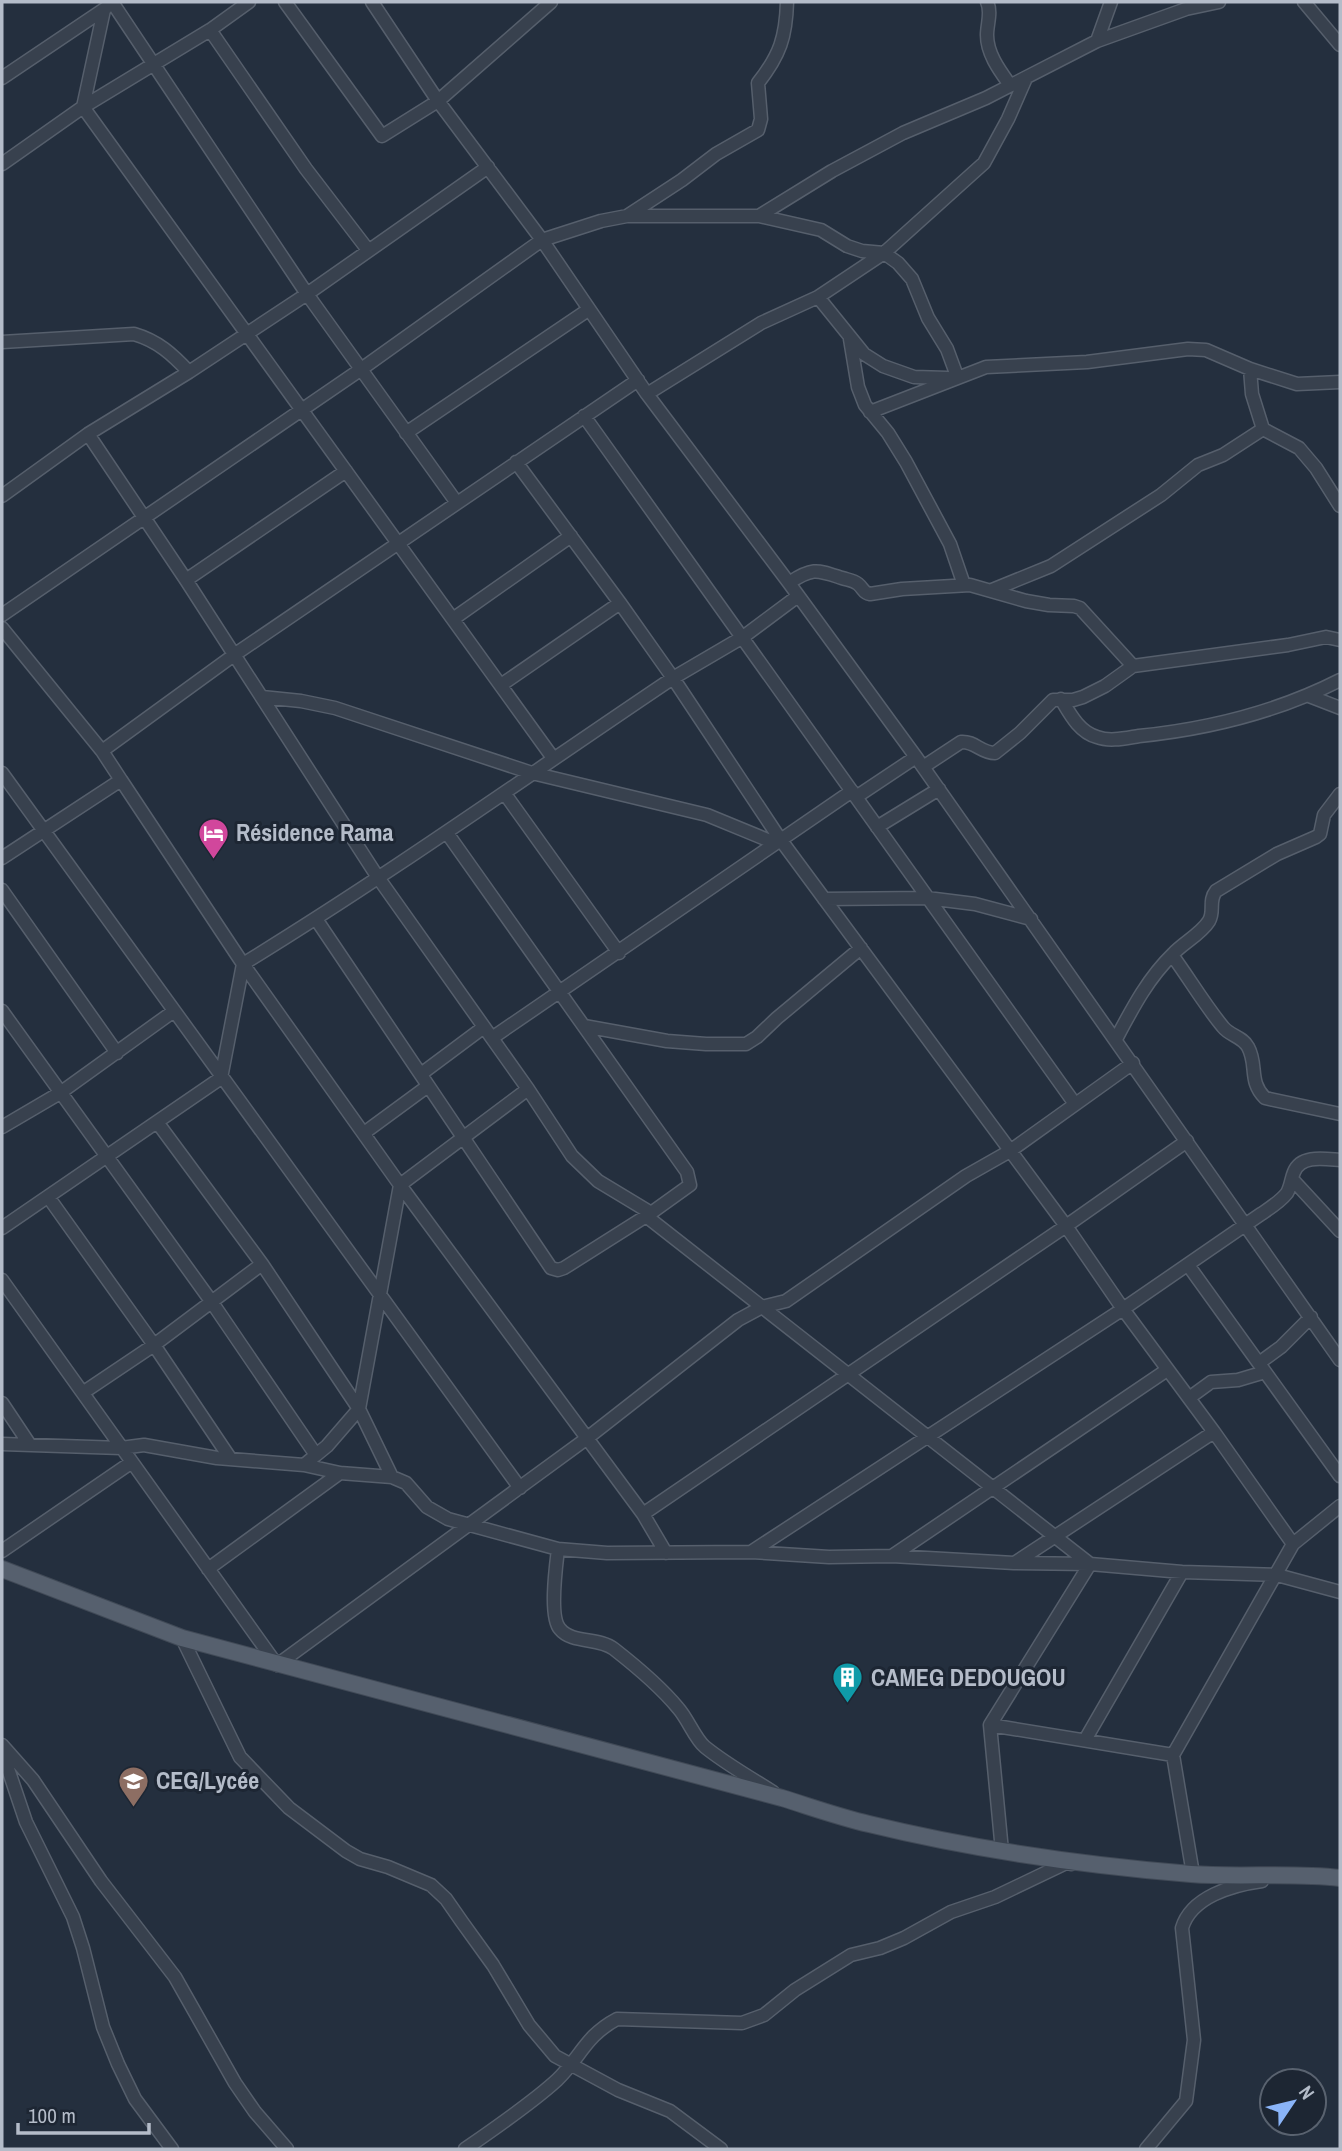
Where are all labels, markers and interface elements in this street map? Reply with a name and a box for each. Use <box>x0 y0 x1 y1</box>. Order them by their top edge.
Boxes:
hotel icon: Résidence Rama <box>196 816 230 860</box>
place label: Résidence Rama <box>236 816 394 848</box>
building icon: CAMEG DEDOUGOU <box>831 1661 865 1705</box>
place label: CAMEG DEDOUGOU <box>871 1661 1066 1693</box>
school or university icon: CEG/Lycée <box>116 1764 150 1808</box>
place label: CEG/Lycée <box>156 1764 259 1796</box>
north arrow <box>1258 2067 1328 2137</box>
text: N <box>1293 2080 1321 2104</box>
scale bar <box>18 2092 149 2136</box>
text: 100 m <box>28 2101 76 2130</box>

